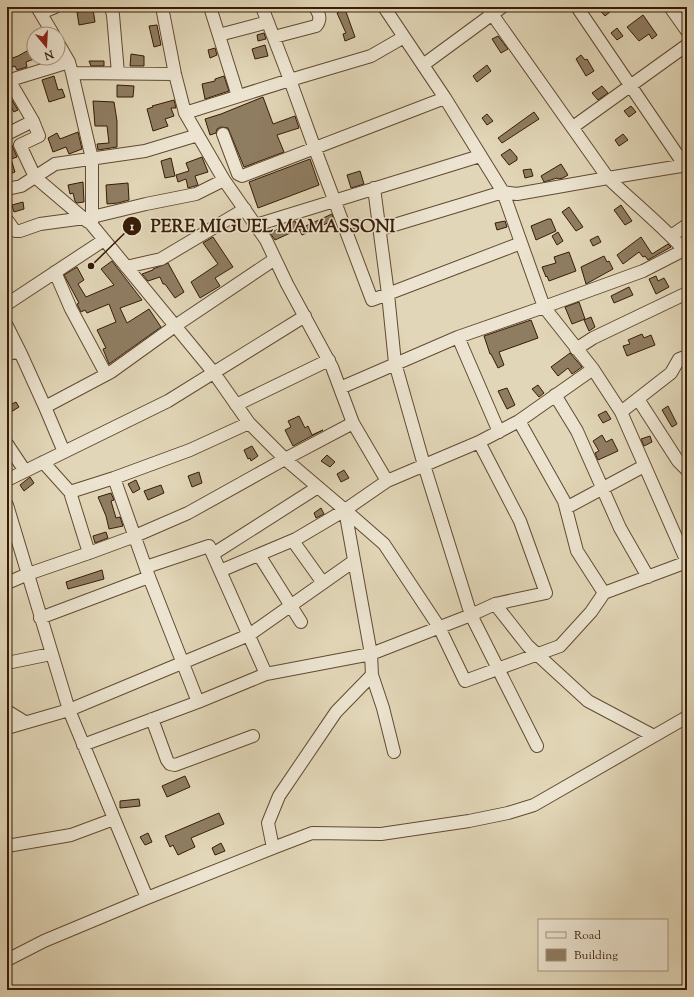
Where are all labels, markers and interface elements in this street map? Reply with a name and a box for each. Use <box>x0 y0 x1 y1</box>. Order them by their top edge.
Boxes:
north arrow <box>26 26 66 66</box>
text: N <box>42 45 56 64</box>
callout: PERE MIGUEL MAMASSONI <box>122 211 403 241</box>
text: PERE MIGUEL MAMASSONI <box>151 215 396 241</box>
text: 1 <box>129 218 135 236</box>
legend <box>538 919 668 971</box>
text: Road <box>574 927 601 945</box>
text: Building <box>574 947 618 965</box>

